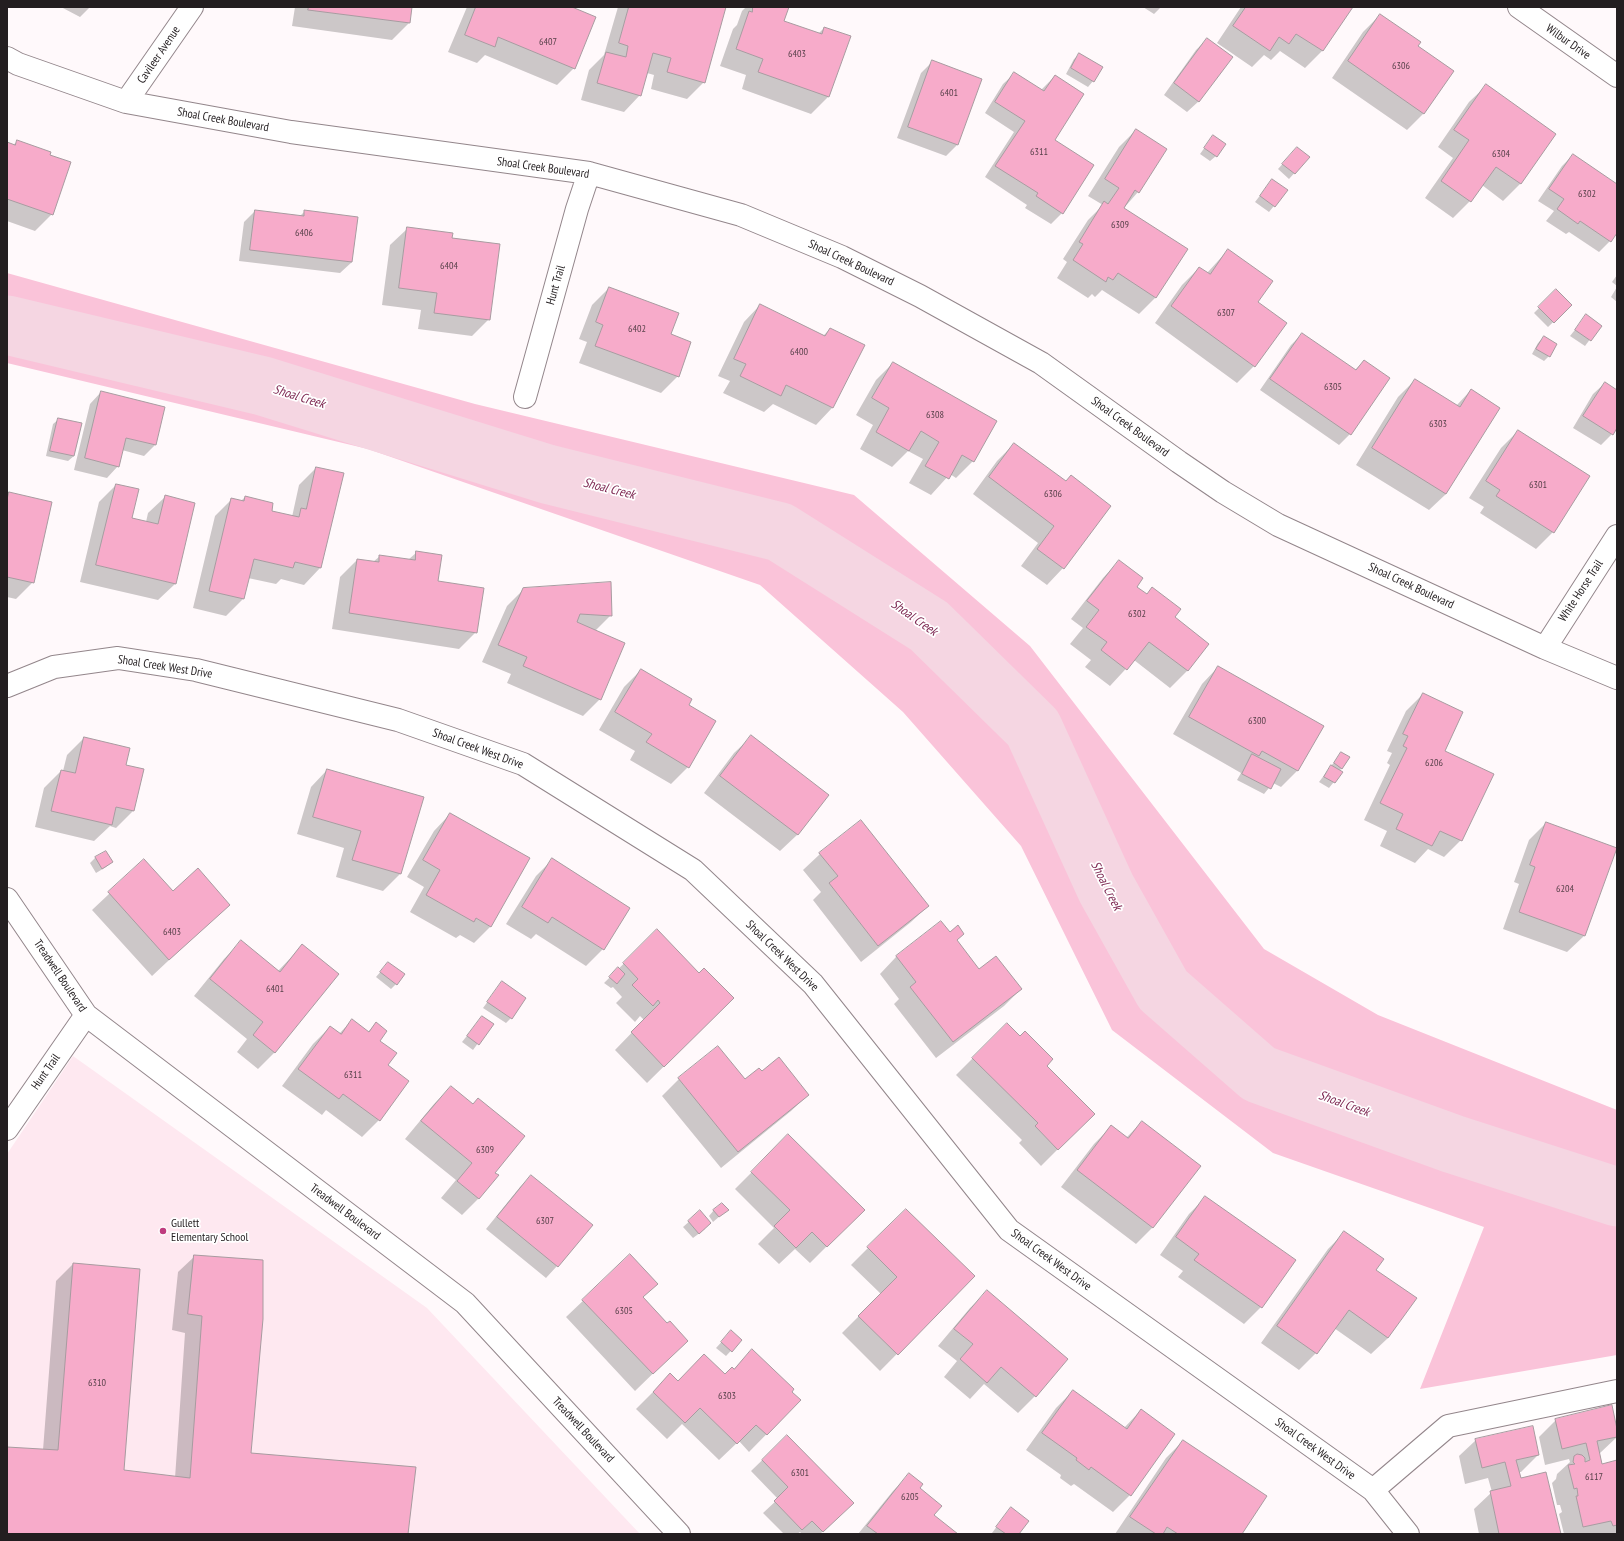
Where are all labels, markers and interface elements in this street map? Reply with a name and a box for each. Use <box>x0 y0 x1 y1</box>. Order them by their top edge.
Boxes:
street label: Wilbur Drive <box>1543 21 1593 63</box>
street label: Cavileer Avenue <box>135 24 183 86</box>
house number: 6407 <box>539 36 557 48</box>
house number: 6403 <box>788 48 806 60</box>
house number: 6306 <box>1392 60 1410 72</box>
house number: 6401 <box>940 87 958 99</box>
street label: Shoal Creek Boulevard <box>176 105 270 135</box>
house number: 6311 <box>1030 146 1048 158</box>
house number: 6304 <box>1492 148 1510 160</box>
street label: Shoal Creek Boulevard <box>496 154 590 182</box>
house number: 6302 <box>1578 188 1596 200</box>
house number: 6309 <box>1111 219 1129 231</box>
house number: 6406 <box>295 227 313 239</box>
street label: Shoal Creek Boulevard <box>806 237 896 289</box>
house number: 6404 <box>440 260 458 272</box>
street label: Hunt Trail <box>543 264 569 306</box>
house number: 6307 <box>1217 307 1235 319</box>
house number: 6402 <box>628 323 646 335</box>
house number: 6400 <box>790 346 808 358</box>
house number: 6305 <box>1324 381 1342 393</box>
water label: Shoal Creek <box>271 382 327 412</box>
street label: Shoal Creek Boulevard <box>1088 394 1172 460</box>
house number: 6308 <box>926 409 944 421</box>
house number: 6303 <box>1429 418 1447 430</box>
water label: Shoal Creek <box>581 475 637 503</box>
house number: 6301 <box>1529 479 1547 491</box>
house number: 6306 <box>1044 488 1062 500</box>
street label: White Horse Trail <box>1556 557 1606 625</box>
street label: Shoal Creek Boulevard <box>1366 560 1456 612</box>
water label: Shoal Creek <box>888 596 940 640</box>
house number: 6302 <box>1128 608 1146 620</box>
street label: Shoal Creek West Drive <box>117 652 213 682</box>
house number: 6300 <box>1248 715 1266 727</box>
street label: Shoal Creek West Drive <box>431 726 525 772</box>
house number: 6206 <box>1425 757 1443 769</box>
water label: Shoal Creek <box>1087 859 1125 913</box>
house number: 6204 <box>1556 883 1574 895</box>
street label: Shoal Creek West Drive <box>743 918 821 994</box>
house number: 6403 <box>163 926 181 938</box>
street label: Treadwell Boulevard <box>30 937 90 1015</box>
house number: 6401 <box>266 983 284 995</box>
street label: Hunt Trail <box>28 1051 64 1093</box>
house number: 6311 <box>344 1069 362 1081</box>
water label: Shoal Creek <box>1316 1088 1372 1120</box>
house number: 6309 <box>476 1144 494 1156</box>
street label: Treadwell Boulevard <box>307 1181 383 1243</box>
house number: 6307 <box>536 1215 554 1227</box>
place label: Gullett Elementary School <box>171 1217 248 1245</box>
marker: Gullett Elementary School <box>158 1226 168 1236</box>
street label: Shoal Creek West Drive <box>1008 1226 1094 1294</box>
house number: 6305 <box>615 1305 633 1317</box>
house number: 6310 <box>88 1377 106 1389</box>
house number: 6303 <box>718 1390 736 1402</box>
street label: Treadwell Boulevard <box>549 1394 617 1466</box>
street label: Shoal Creek West Drive <box>1272 1415 1358 1483</box>
house number: 6301 <box>791 1467 809 1479</box>
house number: 6117 <box>1585 1471 1603 1483</box>
house number: 6205 <box>901 1491 919 1503</box>

